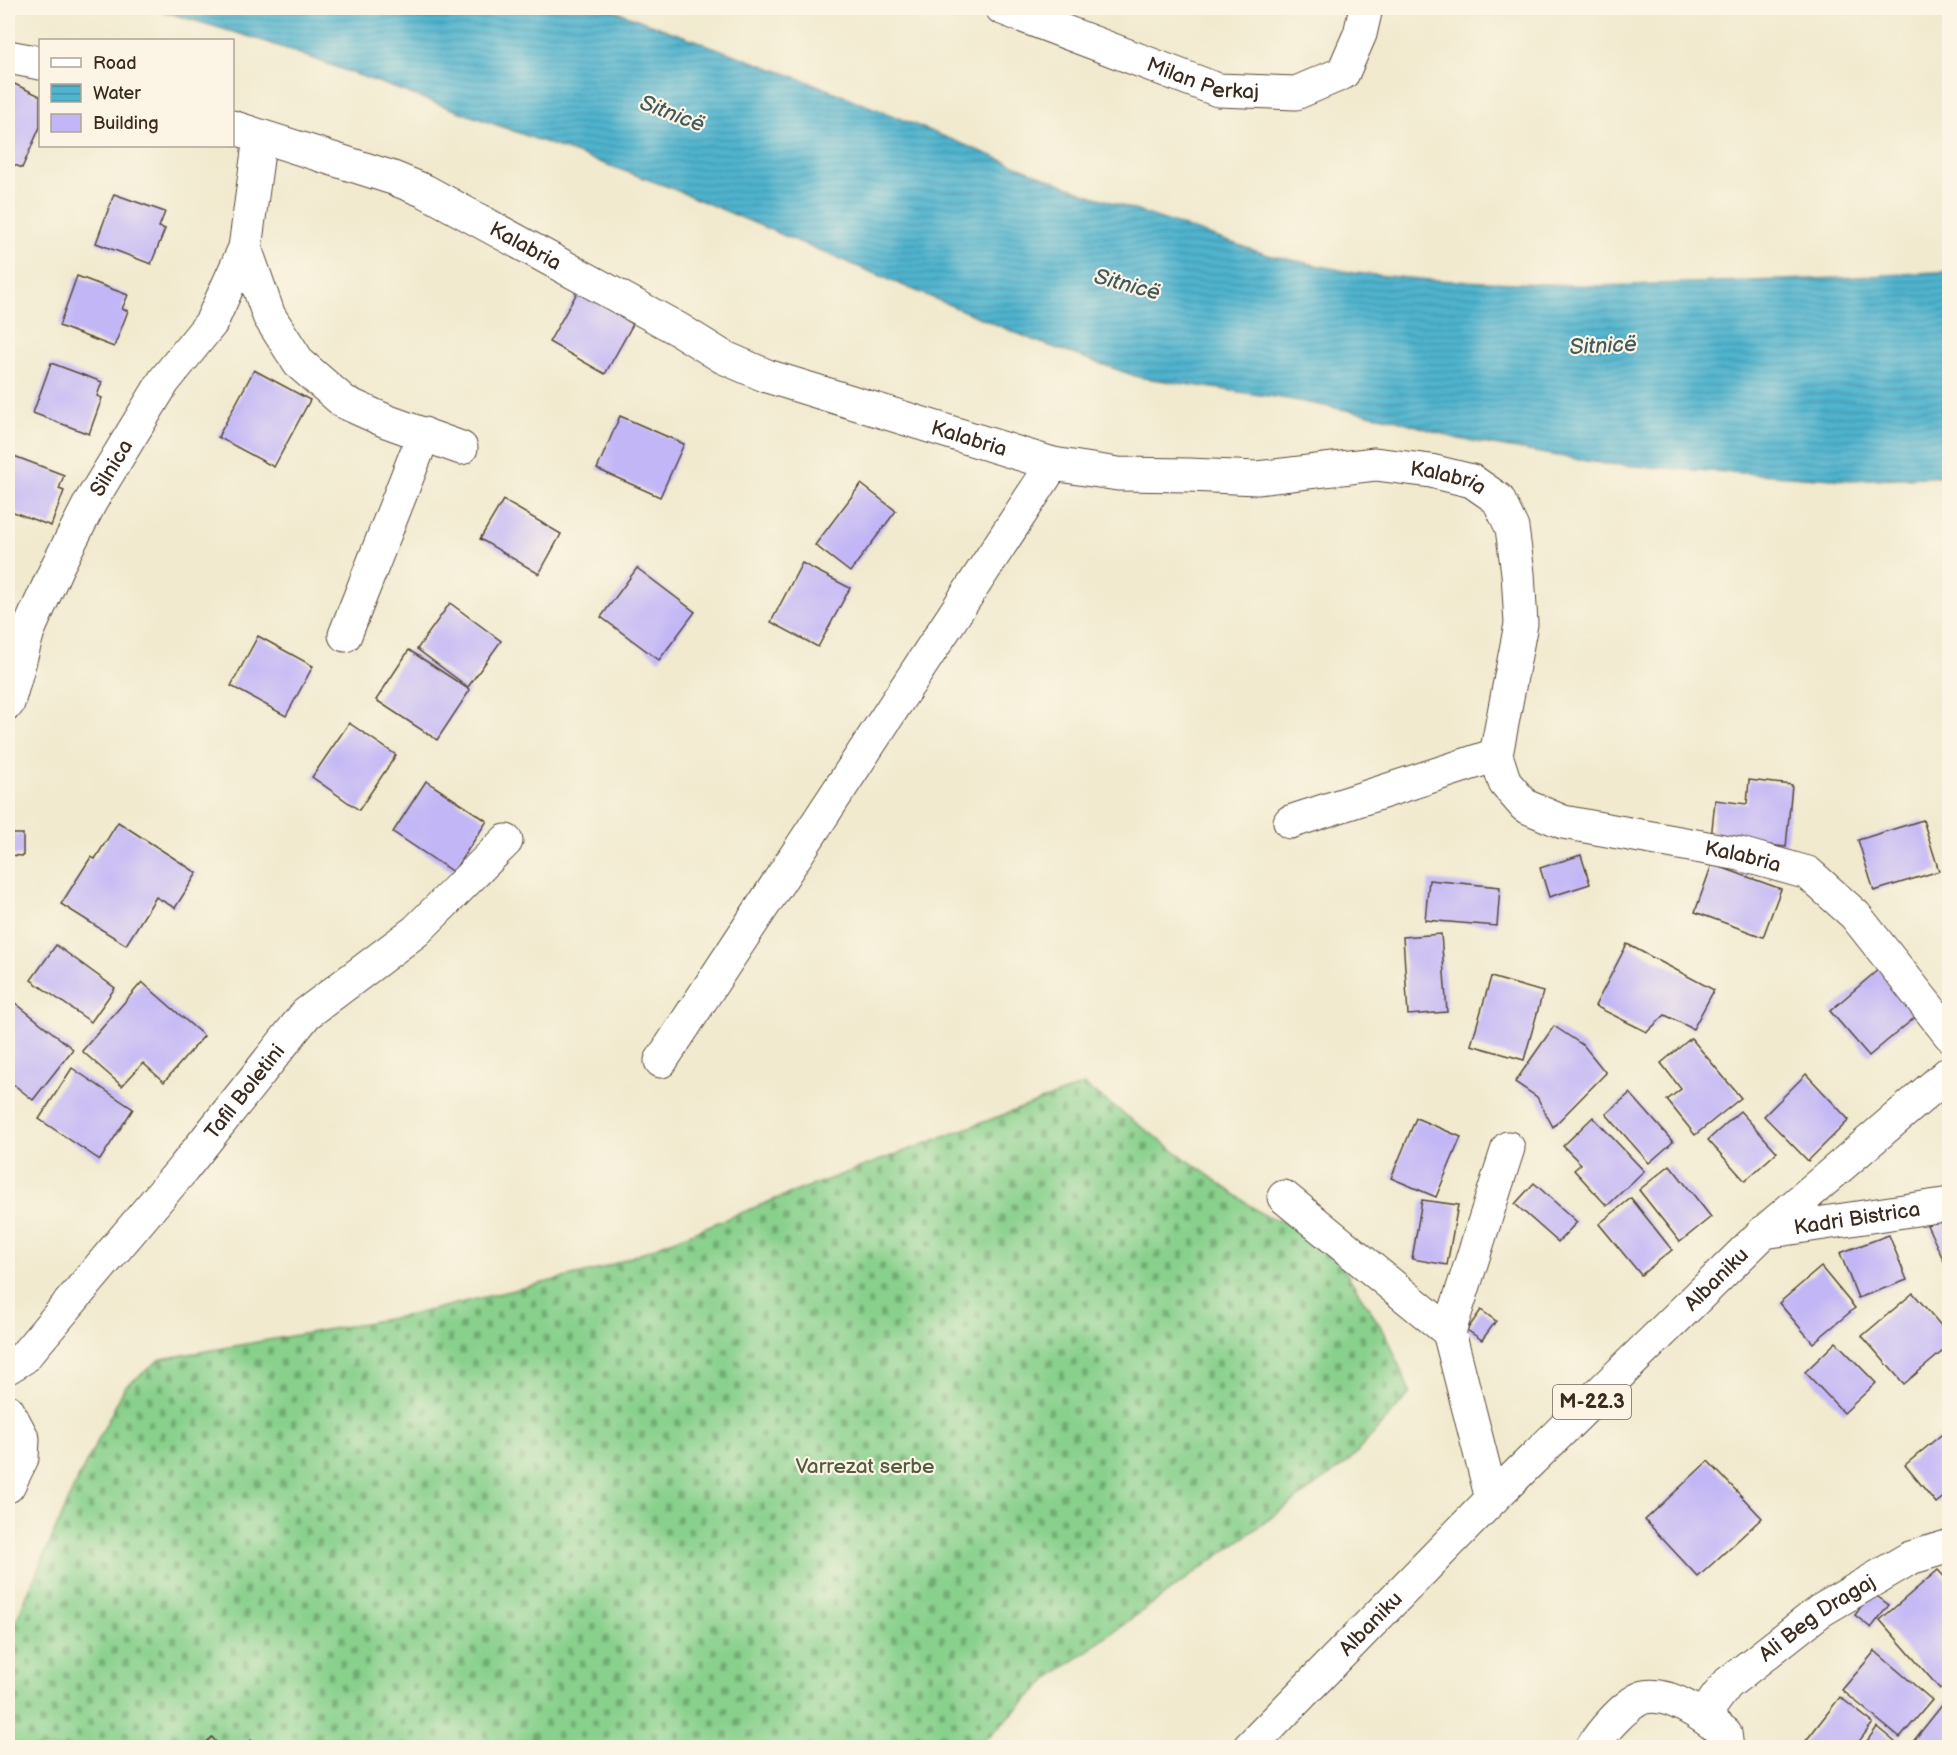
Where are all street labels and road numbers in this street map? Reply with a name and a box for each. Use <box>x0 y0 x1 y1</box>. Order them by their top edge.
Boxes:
street label: Milan Perkaj <box>1143 52 1260 104</box>
street label: Kalabria <box>485 216 566 275</box>
street label: Kalabria <box>928 415 1010 462</box>
street label: Silnica <box>84 435 138 501</box>
street label: Kalabria <box>1409 456 1491 500</box>
street label: Kalabria <box>1703 835 1784 877</box>
street label: Tafil Boletini <box>199 1039 290 1144</box>
street label: Kadri Bistrica <box>1792 1196 1922 1240</box>
street label: Albaniku <box>1679 1242 1753 1316</box>
road number: M-22.3 <box>1553 1385 1631 1419</box>
street label: Ali Beg Dragaj <box>1754 1569 1880 1667</box>
street label: Albaniku <box>1334 1586 1407 1661</box>

